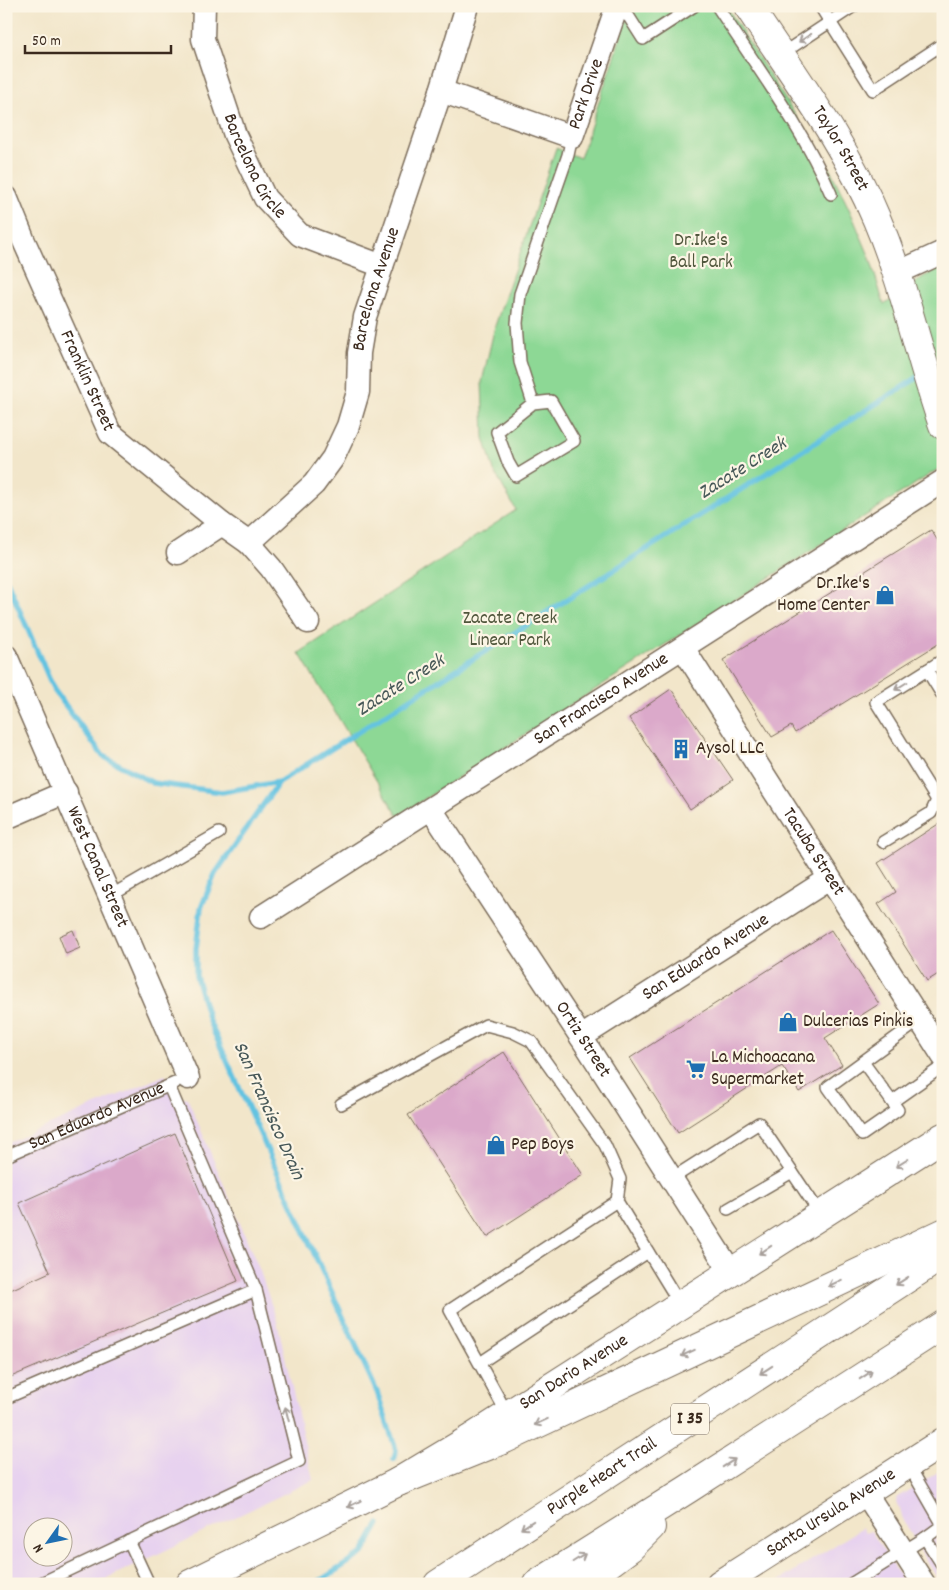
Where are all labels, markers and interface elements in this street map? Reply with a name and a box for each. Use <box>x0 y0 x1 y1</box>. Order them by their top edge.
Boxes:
scale bar <box>25 22 171 54</box>
text: 50 m <box>32 31 61 53</box>
one-way arrow <box>799 34 813 44</box>
street label: Park Drive <box>562 55 611 133</box>
street label: Taylor Street <box>805 101 876 196</box>
street label: Barcelona Circle <box>215 110 292 226</box>
street label: Barcelona Avenue <box>346 224 408 353</box>
park label: Dr.Ike's Ball Park <box>669 228 733 277</box>
street label: Franklin Street <box>52 326 121 436</box>
water label: Zacate Creek <box>693 430 794 507</box>
place label: Dr.Ike's Home Center <box>777 571 870 620</box>
shop icon: Dr.Ike's Home Center <box>874 584 896 606</box>
park label: Zacate Creek Linear Park <box>463 606 557 655</box>
street label: San Francisco Avenue <box>529 646 674 753</box>
water label: Zacate Creek <box>351 647 452 724</box>
one-way arrow <box>895 681 909 691</box>
place label: Aysol LLC <box>696 736 764 763</box>
building icon: Aysol LLC <box>670 738 692 760</box>
street label: West Canal Street <box>59 802 135 932</box>
street label: Tacuba Street <box>775 803 851 902</box>
street label: San Eduardo Avenue <box>637 907 775 1008</box>
street label: Ortiz Street <box>548 996 617 1083</box>
place label: Dulcerias Pinkis <box>803 1009 913 1036</box>
shop icon: Dulcerias Pinkis <box>777 1011 799 1033</box>
water label: San Francisco Drain <box>225 1037 311 1185</box>
place label: La Michoacana Supermarket <box>711 1045 816 1094</box>
supermarket icon: La Michoacana Supermarket <box>685 1058 707 1080</box>
street label: San Eduardo Avenue <box>25 1075 169 1158</box>
place label: Pep Boys <box>511 1132 574 1159</box>
shop icon: Pep Boys <box>485 1134 507 1156</box>
one-way arrow <box>895 1158 909 1168</box>
one-way arrow <box>758 1246 772 1256</box>
one-way arrow <box>895 1276 909 1286</box>
one-way arrow <box>828 1279 843 1289</box>
street label: San Dario Avenue <box>514 1328 634 1417</box>
one-way arrow <box>681 1348 696 1358</box>
one-way arrow <box>759 1365 773 1375</box>
one-way arrow <box>858 1370 872 1380</box>
road number: I 35 <box>671 1404 709 1435</box>
one-way arrow <box>282 1406 291 1422</box>
one-way arrow <box>534 1418 549 1427</box>
street label: Purple Heart Trail <box>542 1431 663 1523</box>
one-way arrow <box>722 1458 736 1468</box>
street label: Santa Ursula Avenue <box>761 1462 901 1564</box>
one-way arrow <box>347 1499 362 1509</box>
north arrow <box>22 1518 72 1568</box>
one-way arrow <box>520 1520 534 1531</box>
text: N <box>28 1540 49 1556</box>
one-way arrow <box>571 1553 585 1563</box>

